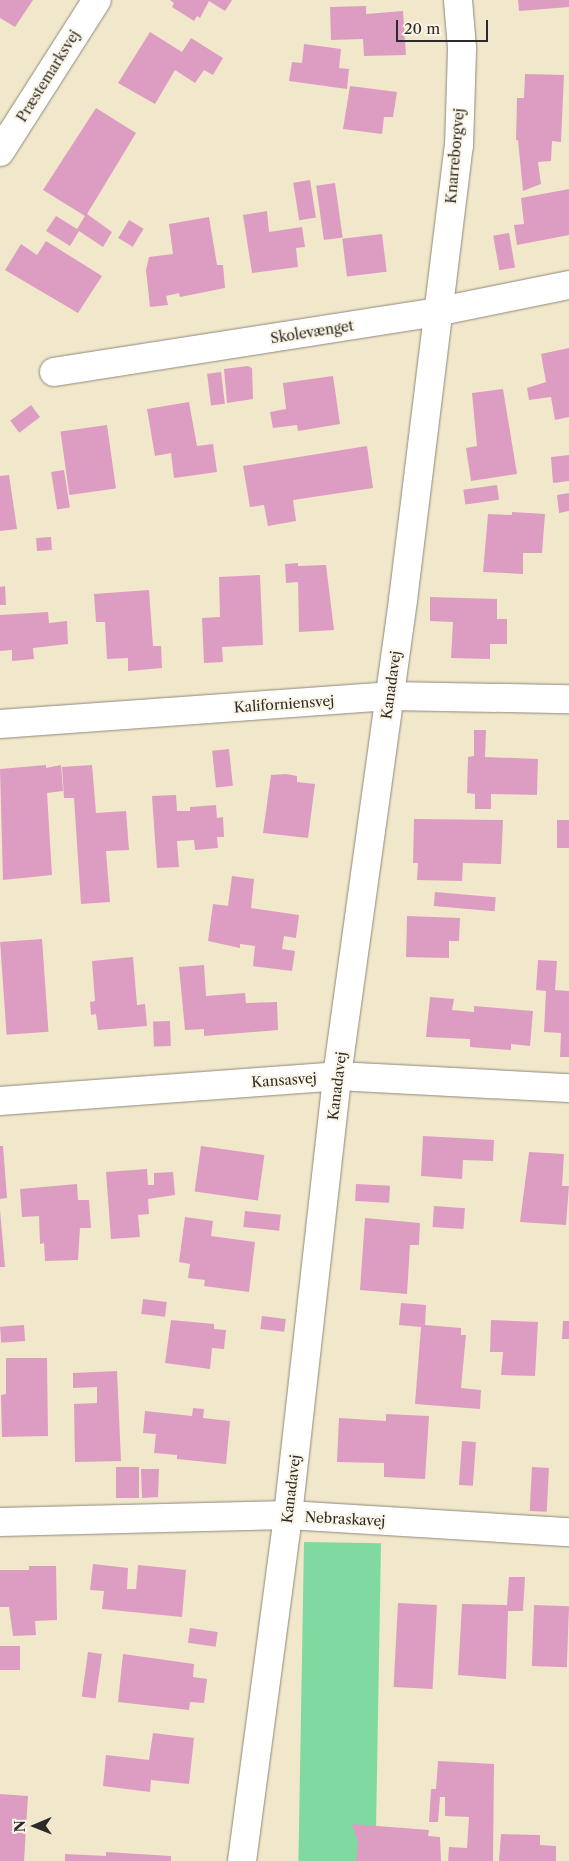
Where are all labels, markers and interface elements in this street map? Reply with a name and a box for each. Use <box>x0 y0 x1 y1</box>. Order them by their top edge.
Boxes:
scale bar <box>399 10 492 42</box>
text: 20 m <box>404 19 440 38</box>
street label: Præstemarksvej <box>13 27 83 125</box>
street label: Knarreborgvej <box>442 108 468 204</box>
street label: Skolevænget <box>269 317 355 347</box>
street label: Kanadavej <box>378 650 404 720</box>
street label: Kaliforniensvej <box>233 692 335 716</box>
street label: Kanadavej <box>324 1051 350 1121</box>
street label: Kansasvej <box>251 1069 317 1091</box>
street label: Kanadavej <box>278 1454 304 1524</box>
street label: Nebraskavej <box>304 1509 386 1529</box>
north arrow <box>10 1801 60 1851</box>
text: N <box>11 1820 29 1833</box>

